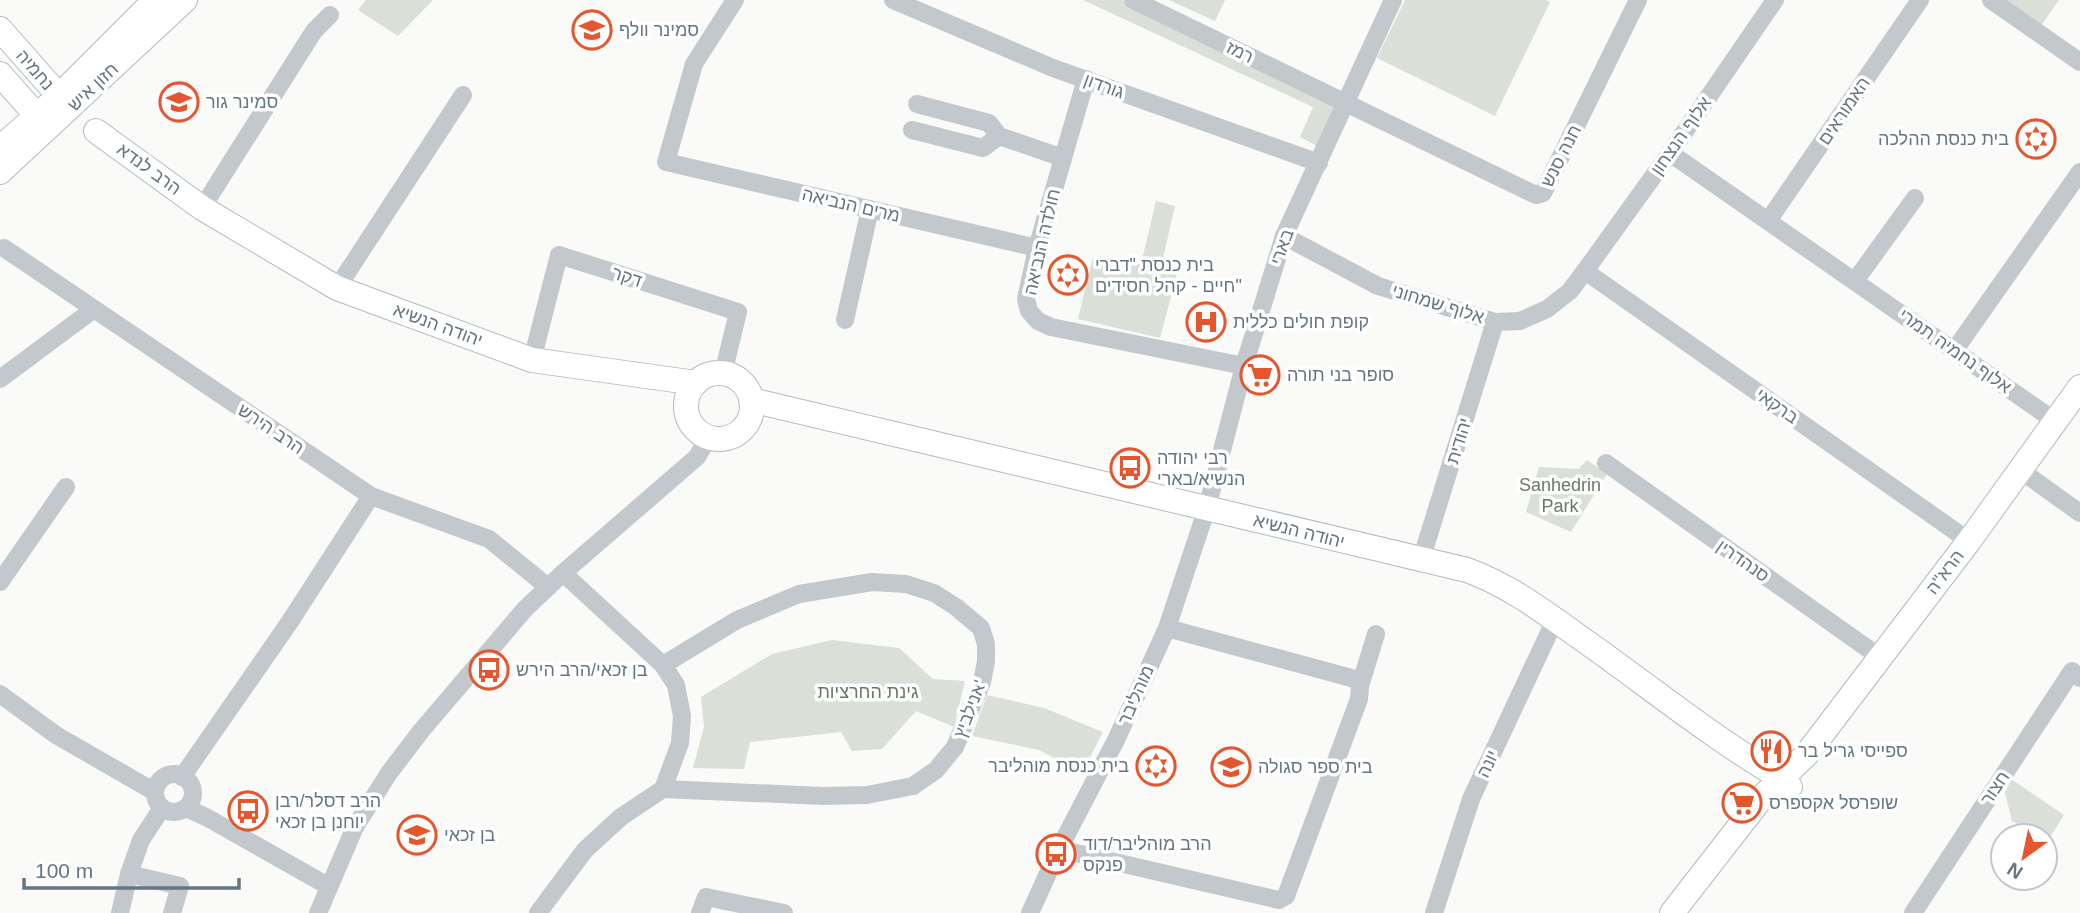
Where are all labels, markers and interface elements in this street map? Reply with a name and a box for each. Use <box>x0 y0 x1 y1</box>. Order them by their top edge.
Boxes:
school or university icon: סמינר וולף <box>571 9 613 51</box>
place label: סמינר וולף <box>619 20 699 40</box>
street label: רמז <box>1223 37 1257 67</box>
street label: נחמיה <box>12 46 58 94</box>
street label: חזון איש <box>64 59 122 115</box>
street label: גורדון <box>1081 70 1127 103</box>
street label: האמוראים <box>1814 73 1874 149</box>
school or university icon: סמינר גור <box>158 81 200 123</box>
place label: סמינר גור <box>206 92 278 112</box>
street label: אלוף הנצחון <box>1647 93 1716 179</box>
synagogue icon: בית כנסת ההלכה <box>2015 118 2057 160</box>
street label: חנה סנש <box>1537 122 1585 190</box>
place label: בית כנסת ההלכה <box>1878 129 2009 149</box>
street label: הרב לנדא <box>113 139 185 199</box>
street label: מרים הנביאה <box>800 184 902 226</box>
street label: חולדה הנביאה <box>1020 187 1064 297</box>
street label: בארי <box>1266 226 1298 268</box>
synagogue icon: בית כנסת "דברי חיים - קהל חסידים" <box>1047 254 1089 296</box>
place label: בית כנסת "דברי חיים - קהל חסידים" <box>1095 255 1242 296</box>
street label: דקר <box>610 263 644 291</box>
street label: אלוף שמחוני <box>1390 281 1487 328</box>
street label: יהודה הנשיא <box>391 300 485 350</box>
hospital icon: קופת חולים כללית <box>1185 301 1227 343</box>
street label: אלוף נחמיה תמרי <box>1895 305 2016 398</box>
place label: קופת חולים כללית <box>1233 312 1369 332</box>
supermarket icon: סופר בני תורה <box>1239 354 1281 396</box>
place label: סופר בני תורה <box>1287 365 1394 385</box>
street label: ברקאי <box>1752 384 1802 428</box>
street label: הרב הירש <box>234 400 308 458</box>
street label: יהודית <box>1443 416 1475 466</box>
bus stop icon: רבי יהודה הנשיא/בארי <box>1109 447 1151 489</box>
place label: רבי יהודה הנשיא/בארי <box>1157 448 1246 489</box>
park label: Sanhedrin Park <box>1519 475 1601 516</box>
street label: יהודה הנשיא <box>1251 510 1347 552</box>
street label: סנהדרין <box>1713 536 1773 586</box>
street label: הרא"ה <box>1922 546 1968 598</box>
bus stop icon: בן זכאי/הרב הירש <box>468 649 510 691</box>
place label: בן זכאי/הרב הירש <box>516 660 648 680</box>
street label: מוהליבר <box>1114 662 1158 728</box>
street label: אנילביץ' <box>950 677 990 741</box>
park label: גינת החרציות <box>817 682 919 702</box>
restaurant icon: ספייסי גריל בר <box>1750 730 1792 772</box>
place label: ספייסי גריל בר <box>1798 741 1908 761</box>
synagogue icon: בית כנסת מוהליבר <box>1135 745 1177 787</box>
school or university icon: בית ספר סגולה <box>1210 746 1252 788</box>
street label: יונה <box>1473 747 1503 781</box>
place label: בית כנסת מוהליבר <box>988 756 1129 776</box>
place label: בית ספר סגולה <box>1258 757 1373 777</box>
street label: חצור <box>1977 768 2013 808</box>
supermarket icon: שופרסל אקספרס <box>1721 782 1763 824</box>
bus stop icon: הרב דסלר/רבן יוחנן בן זכאי <box>227 790 269 832</box>
place label: הרב דסלר/רבן יוחנן בן זכאי <box>275 791 381 832</box>
place label: שופרסל אקספרס <box>1769 793 1898 813</box>
school or university icon: בן זכאי <box>396 814 438 856</box>
north arrow <box>1989 822 2059 892</box>
place label: בן זכאי <box>444 825 496 845</box>
bus stop icon: הרב מוהליבר/דוד פנקס <box>1035 833 1077 875</box>
place label: הרב מוהליבר/דוד פנקס <box>1083 834 1212 875</box>
scale bar <box>24 846 240 890</box>
text: N <box>2004 858 2026 883</box>
text: 100 m <box>35 859 93 882</box>

